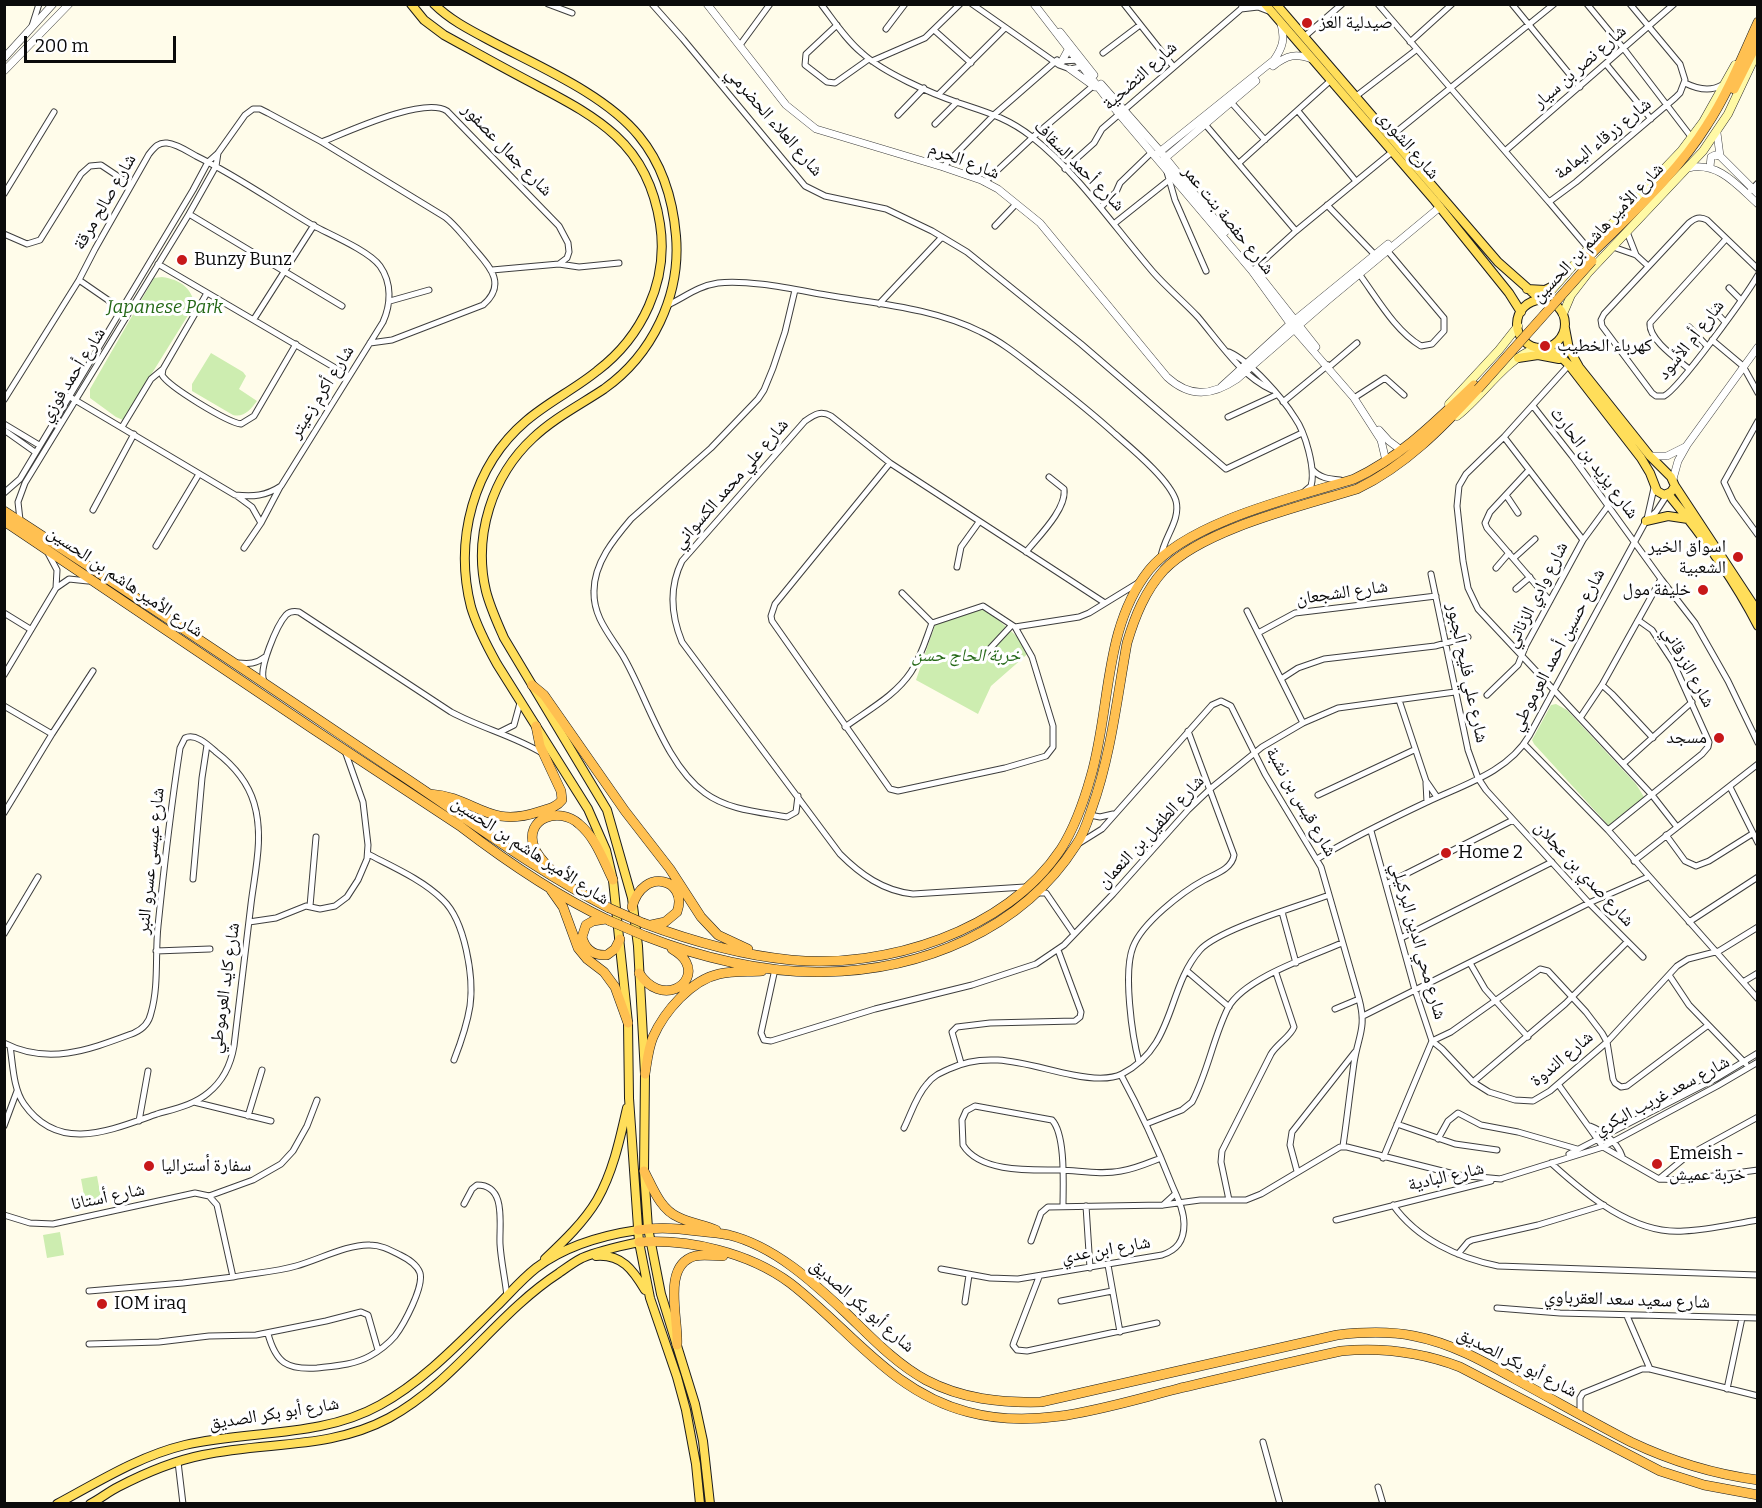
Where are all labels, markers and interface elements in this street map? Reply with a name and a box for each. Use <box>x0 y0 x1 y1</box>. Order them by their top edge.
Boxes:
place label: صيدلية العز <box>1319 12 1393 34</box>
marker: صيدلية العز <box>1300 16 1314 30</box>
street label: شارع نصر بن سيار <box>1529 21 1631 113</box>
scale bar <box>27 24 178 62</box>
text: 200 m <box>35 35 89 57</box>
street label: شارع التضحية <box>1098 37 1182 115</box>
street label: شارع العلاء الحضرمي <box>721 63 827 181</box>
street label: شارع زرقاء اليمامة <box>1550 93 1656 185</box>
street label: شارع جمال عصفور <box>457 99 557 201</box>
street label: شارع الشورى <box>1372 106 1444 184</box>
street label: شارع أحمد السقاف <box>1029 116 1129 216</box>
street label: شارع الحرم <box>926 138 1002 184</box>
street label: شارع صالح مرقة <box>69 150 141 254</box>
street label: شارع الأمير هاشم بن الحسين <box>1527 158 1669 308</box>
street label: شارع حفصة بنت عمر <box>1177 161 1279 279</box>
place label: Bunzy Bunz <box>194 249 292 271</box>
marker: Bunzy Bunz <box>175 253 189 267</box>
street label: شارع أم الأسود <box>1653 296 1729 384</box>
park label: Japanese Park <box>107 297 223 319</box>
street label: شارع أحمد فوزي <box>35 324 111 426</box>
place label: كهرباء الخطيب <box>1557 335 1652 357</box>
marker: كهرباء الخطيب <box>1538 339 1552 353</box>
street label: شارع أكرم زعيتر <box>285 342 359 442</box>
street label: شارع يزيد بن الحارث <box>1545 403 1643 523</box>
street label: شارع علي محمد الكسواني <box>669 415 793 553</box>
street label: شارع الأمير هاشم بن الحسين <box>43 522 207 642</box>
place label: اسواق الخير الشعبية <box>1648 536 1726 578</box>
street label: شارع وادي الزناتي <box>1501 538 1573 652</box>
marker: اسواق الخير الشعبية <box>1731 550 1745 564</box>
street label: شارع حسين أحمد العرموطي <box>1506 565 1610 735</box>
street label: شارع الشجعان <box>1295 576 1389 610</box>
place label: خليفة مول <box>1623 579 1691 601</box>
marker: خليفة مول <box>1696 583 1710 597</box>
street label: شارع علي فليح الجبور <box>1442 601 1492 745</box>
street label: شارع الزرقاني <box>1657 623 1719 711</box>
park label: خربة الحاج حسن <box>912 645 1020 667</box>
place label: مسجد <box>1666 727 1707 749</box>
marker: مسجد <box>1712 731 1726 745</box>
street label: شارع قيس بن نشبة <box>1261 743 1341 861</box>
street label: شارع الطفيل بن النعمان <box>1093 771 1209 893</box>
street label: شارع عيسى عسرو النبر <box>133 787 169 935</box>
street label: شارع الأمير هاشم بن الحسين <box>447 792 613 910</box>
street label: شارع صدي بن عجلان <box>1529 817 1639 931</box>
place label: Home 2 <box>1458 842 1523 864</box>
marker: Home 2 <box>1439 846 1453 860</box>
street label: شارع محي الدين البركيلي <box>1385 860 1451 1022</box>
street label: شارع كايد العرموطي <box>205 921 245 1055</box>
street label: شارع الندوة <box>1526 1026 1598 1092</box>
street label: شارع سعد غريب البكري <box>1591 1051 1733 1141</box>
place label: Emeish - خربة عميش <box>1669 1143 1746 1186</box>
place label: سفارة أستراليا <box>161 1155 251 1177</box>
marker: Emeish - خربة عميش <box>1650 1157 1664 1171</box>
street label: شارع البادية <box>1406 1158 1486 1196</box>
marker: سفارة أستراليا <box>142 1159 156 1173</box>
street label: شارع أستانا <box>69 1179 147 1215</box>
street label: شارع ابن عدي <box>1060 1232 1152 1268</box>
street label: شارع أبو بكر الصديق <box>805 1255 919 1357</box>
street label: شارع سعيد سعد العقرباوي <box>1544 1286 1710 1314</box>
place label: IOM iraq <box>114 1293 186 1315</box>
marker: IOM iraq <box>95 1297 109 1311</box>
street label: شارع أبو بكر الصديق <box>1454 1324 1580 1402</box>
street label: شارع أبو بكر الصديق <box>207 1393 341 1435</box>

